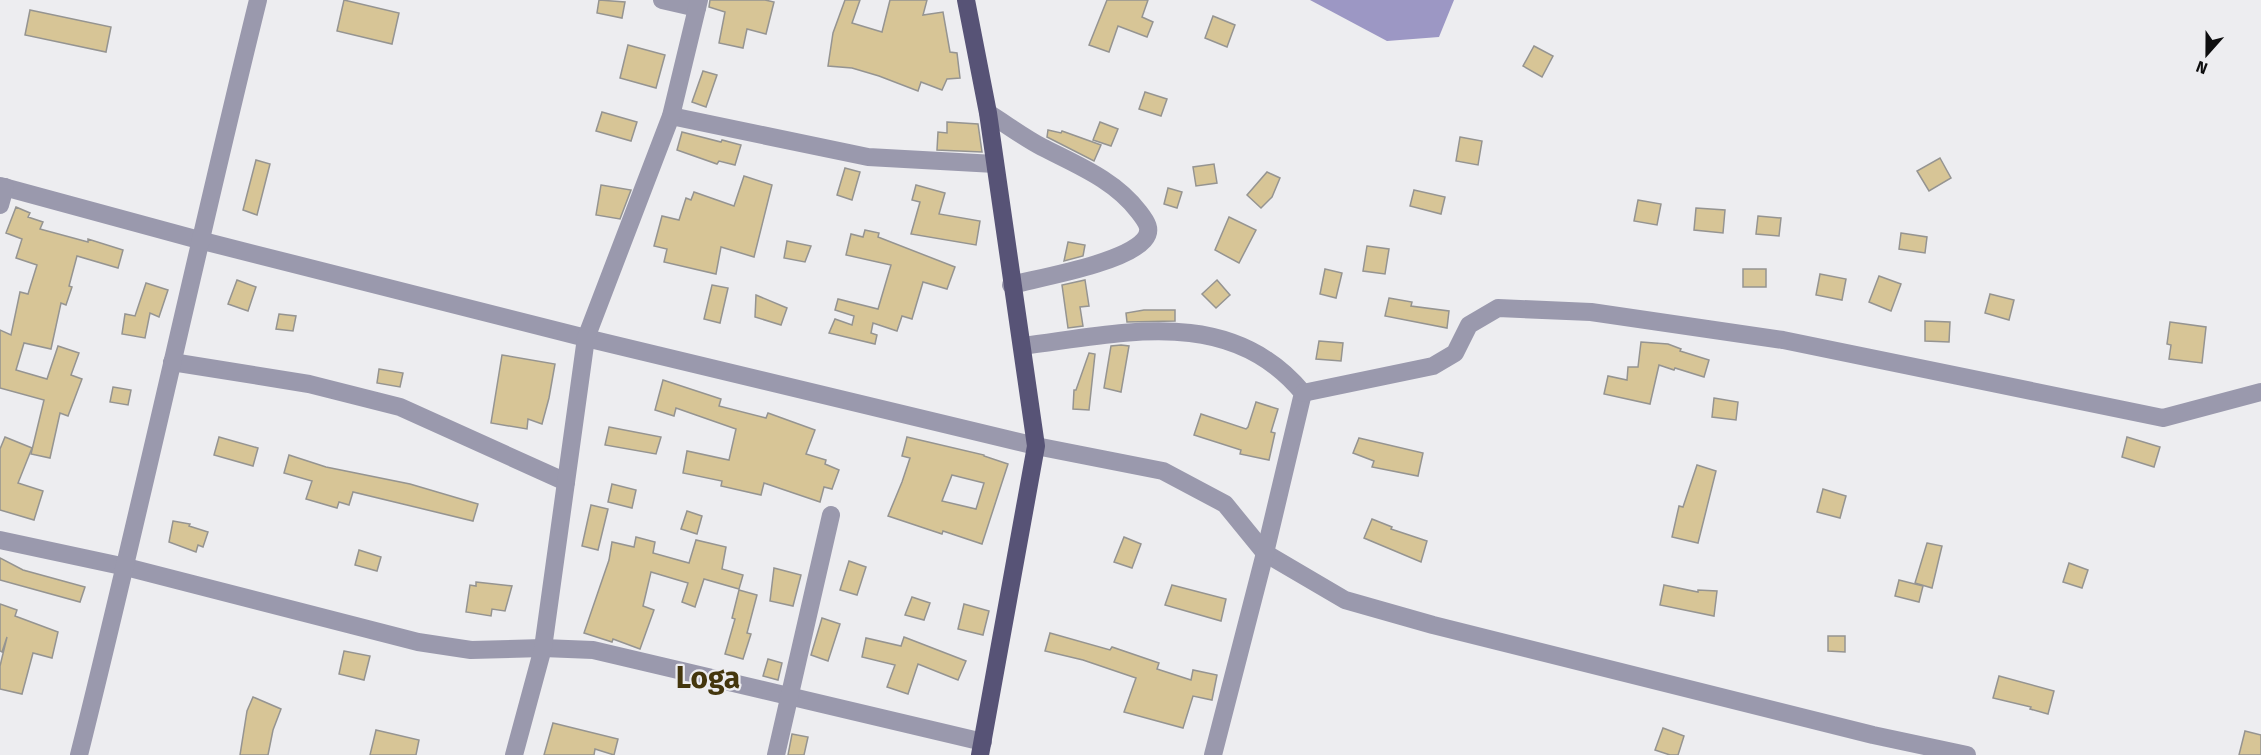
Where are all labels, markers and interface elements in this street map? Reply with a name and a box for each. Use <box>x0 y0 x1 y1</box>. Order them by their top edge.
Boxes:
north arrow <box>2177 24 2237 84</box>
text: N <box>2193 57 2210 78</box>
district label: Loga <box>676 660 740 696</box>

